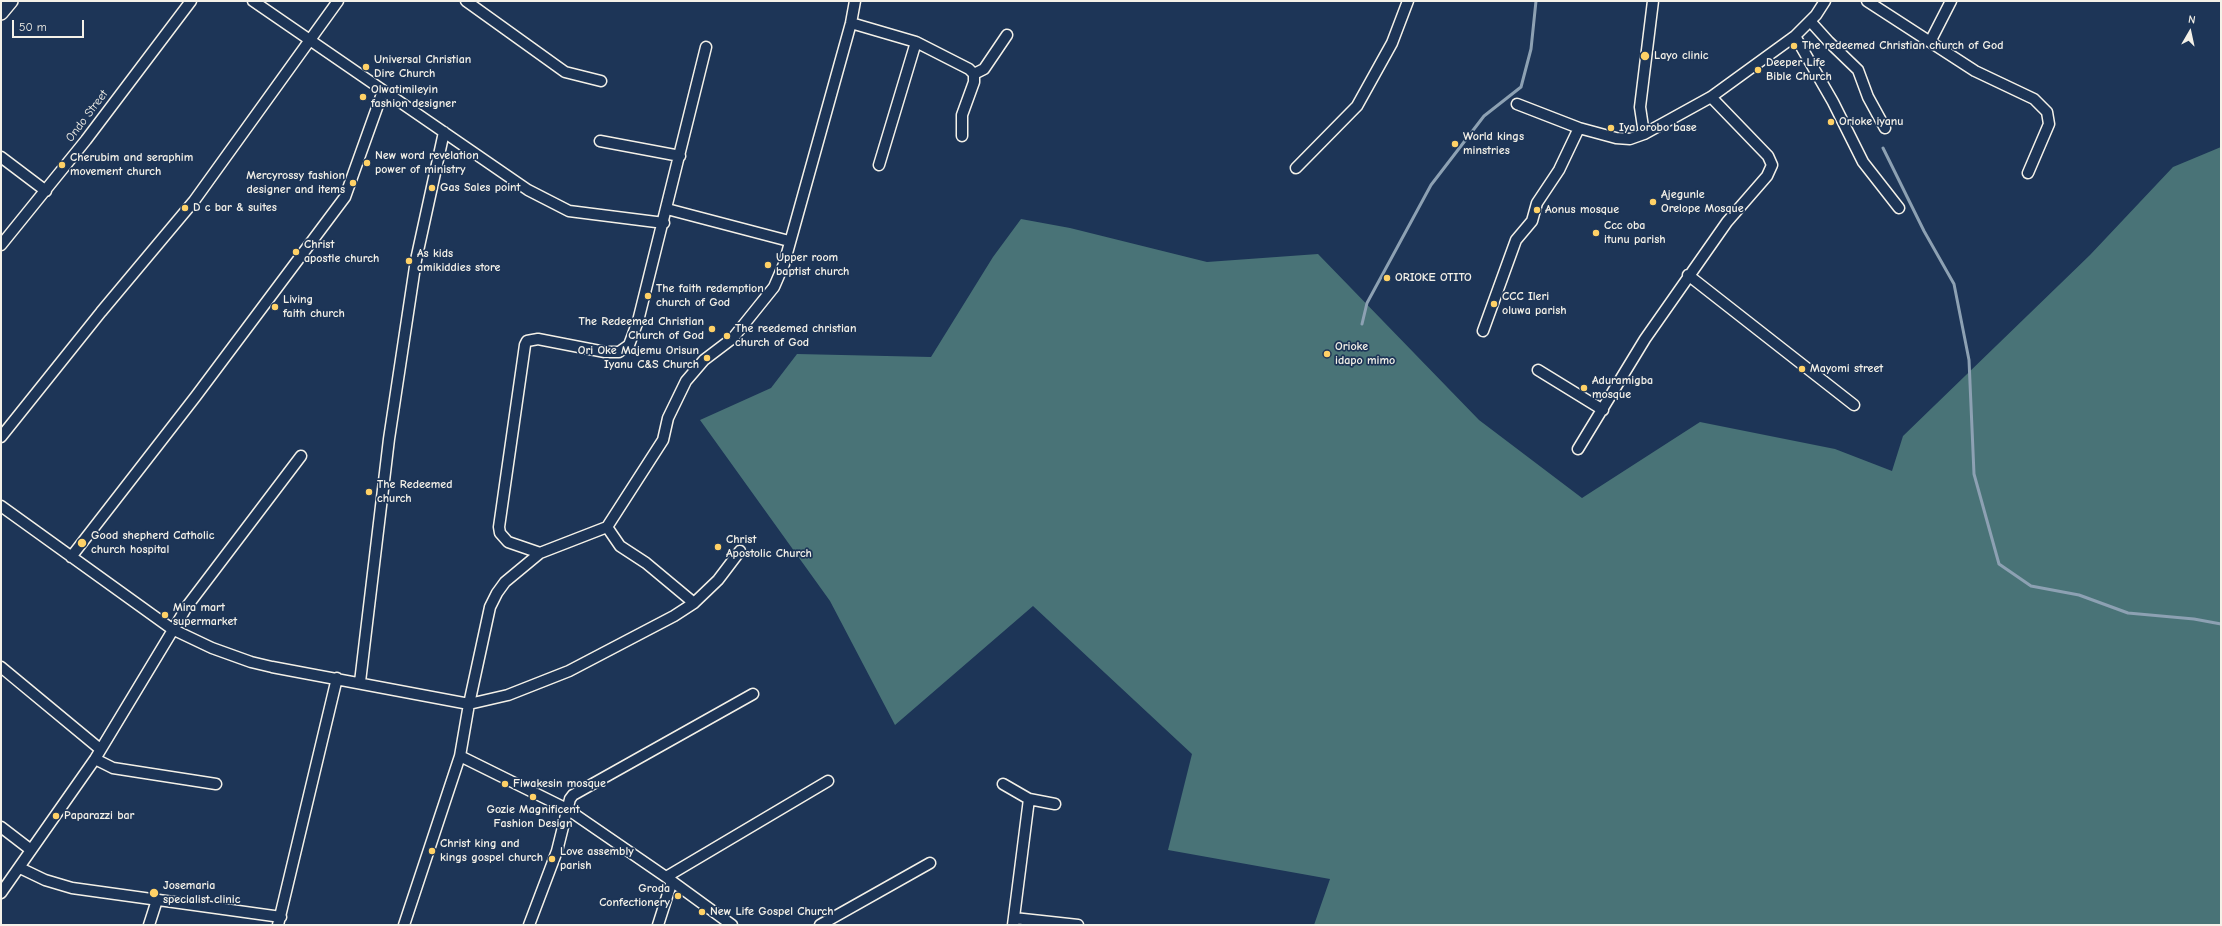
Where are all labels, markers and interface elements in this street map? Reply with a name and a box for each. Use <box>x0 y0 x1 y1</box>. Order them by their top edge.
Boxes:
scale bar <box>14 12 86 38</box>
north arrow <box>2170 12 2210 52</box>
text: N <box>2187 13 2197 27</box>
text: 50 m <box>19 20 47 34</box>
place label: The redeemed Christian church of God <box>1802 39 2003 53</box>
marker: The redeemed Christian church of God <box>1789 41 1799 51</box>
place label: Layo clinic <box>1654 49 1708 63</box>
marker: Layo clinic <box>1639 50 1651 62</box>
place label: Universal Christian Dire Church <box>374 53 471 81</box>
place label: Deeper Life Bible Church <box>1766 56 1832 84</box>
marker: Universal Christian Dire Church <box>361 62 371 72</box>
marker: Deeper Life Bible Church <box>1753 65 1763 75</box>
place label: Olwatimileyin fashion designer <box>371 83 456 111</box>
street label: Ondo Street <box>63 87 111 145</box>
marker: Olwatimileyin fashion designer <box>358 92 368 102</box>
place label: Orioke iyanu <box>1839 115 1903 129</box>
marker: Orioke iyanu <box>1826 117 1836 127</box>
place label: Iya orobo base <box>1619 121 1697 135</box>
marker: Iya orobo base <box>1606 123 1616 133</box>
place label: World kings minstries <box>1463 130 1524 158</box>
marker: World kings minstries <box>1450 139 1460 149</box>
place label: New word revelation power of ministry <box>375 149 479 177</box>
place label: Cherubim and seraphim movement church <box>70 151 193 179</box>
marker: New word revelation power of ministry <box>362 158 372 168</box>
marker: Cherubim and seraphim movement church <box>57 160 67 170</box>
place label: Mercyrossy fashion designer and items <box>246 169 345 197</box>
marker: Mercyrossy fashion designer and items <box>348 178 358 188</box>
place label: Gas Sales point <box>440 181 521 195</box>
marker: Gas Sales point <box>427 183 437 193</box>
place label: Ajegunle Orelope Mosque <box>1661 188 1744 216</box>
marker: Ajegunle Orelope Mosque <box>1648 197 1658 207</box>
place label: D c bar & suites <box>193 201 277 215</box>
marker: D c bar & suites <box>180 203 190 213</box>
place label: Aonus mosque <box>1545 203 1619 217</box>
marker: Aonus mosque <box>1532 205 1542 215</box>
place label: Ccc oba itunu parish <box>1604 219 1666 247</box>
marker: Ccc oba itunu parish <box>1591 228 1601 238</box>
place label: Christ apostle church <box>304 238 379 266</box>
marker: Christ apostle church <box>291 247 301 257</box>
place label: As kids amikiddies store <box>417 247 500 275</box>
place label: Upper room baptist church <box>776 251 849 279</box>
marker: As kids amikiddies store <box>404 256 414 266</box>
marker: Upper room baptist church <box>763 260 773 270</box>
place label: ORIOKE OTITO <box>1395 271 1472 285</box>
marker: ORIOKE OTITO <box>1382 273 1392 283</box>
place label: The faith redemption church of God <box>656 282 764 310</box>
place label: CCC Ileri oluwa parish <box>1502 290 1567 318</box>
marker: The faith redemption church of God <box>643 291 653 301</box>
place label: Living faith church <box>283 293 345 321</box>
marker: CCC Ileri oluwa parish <box>1489 299 1499 309</box>
marker: Living faith church <box>270 302 280 312</box>
place label: The Redeemed Christian Church of God <box>578 315 704 343</box>
place label: The reedemed christian church of God <box>735 322 856 350</box>
marker: The Redeemed Christian Church of God <box>707 324 717 334</box>
marker: The reedemed christian church of God <box>722 331 732 341</box>
place label: Orioke idapo mimo <box>1335 340 1395 368</box>
place label: Ori Oke Majemu Orisun Iyanu C&S Church <box>578 344 699 372</box>
marker: Orioke idapo mimo <box>1322 349 1332 359</box>
marker: Ori Oke Majemu Orisun Iyanu C&S Church <box>702 353 712 363</box>
place label: Mayomi street <box>1810 362 1883 376</box>
marker: Mayomi street <box>1797 364 1807 374</box>
place label: Aduramigba mosque <box>1592 374 1653 402</box>
marker: Aduramigba mosque <box>1579 383 1589 393</box>
place label: The Redeemed church <box>377 478 452 506</box>
marker: The Redeemed church <box>364 487 374 497</box>
place label: Good shepherd Catholic church hospital <box>91 529 214 557</box>
place label: Christ Apostolic Church <box>726 533 812 561</box>
marker: Good shepherd Catholic church hospital <box>76 537 88 549</box>
marker: Christ Apostolic Church <box>713 542 723 552</box>
place label: Mira mart supermarket <box>173 601 237 629</box>
marker: Mira mart supermarket <box>160 610 170 620</box>
place label: Fiwakesin mosque <box>513 777 606 791</box>
marker: Fiwakesin mosque <box>500 779 510 789</box>
marker: Gozie Magnificent Fashion Design <box>528 792 538 802</box>
place label: Gozie Magnificent Fashion Design <box>486 803 580 831</box>
place label: Paparazzi bar <box>64 809 134 823</box>
marker: Paparazzi bar <box>51 811 61 821</box>
place label: Christ king and kings gospel church <box>440 837 543 865</box>
place label: Love assembly parish <box>560 845 634 873</box>
marker: Christ king and kings gospel church <box>427 846 437 856</box>
marker: Love assembly parish <box>547 854 557 864</box>
place label: Josemaria specialist clinic <box>163 879 240 907</box>
place label: Groda Confectionery <box>599 882 670 910</box>
marker: Josemaria specialist clinic <box>148 887 160 899</box>
marker: Groda Confectionery <box>673 891 683 901</box>
place label: New Life Gospel Church <box>710 905 834 919</box>
marker: New Life Gospel Church <box>697 907 707 917</box>

